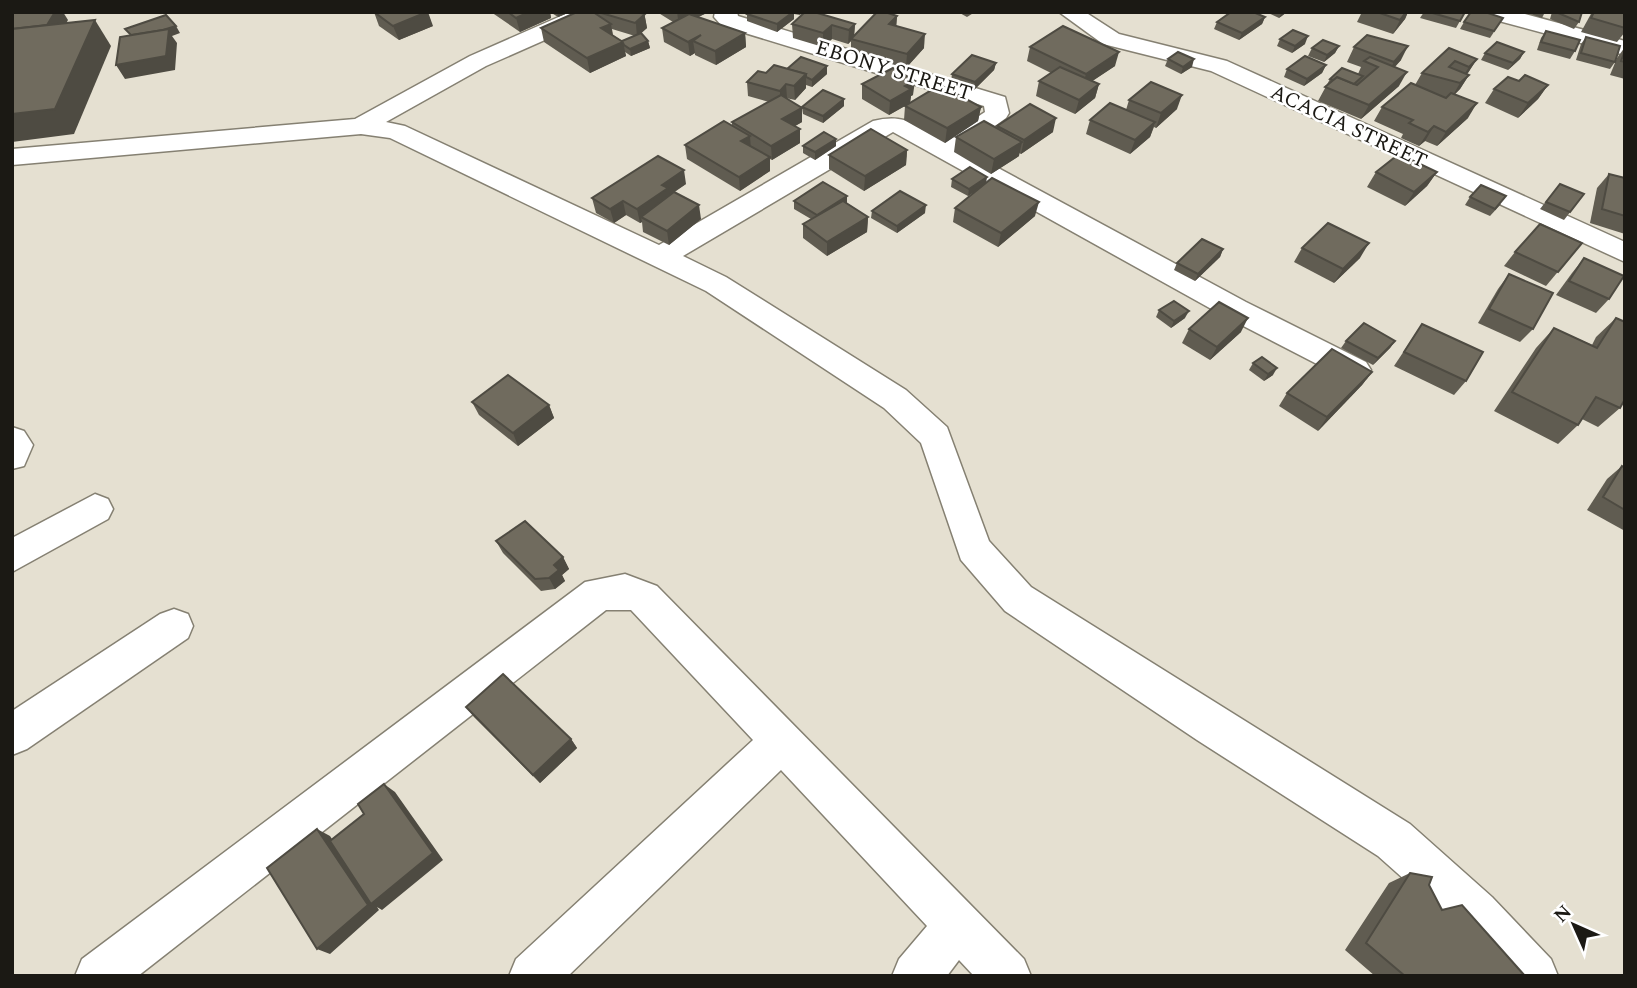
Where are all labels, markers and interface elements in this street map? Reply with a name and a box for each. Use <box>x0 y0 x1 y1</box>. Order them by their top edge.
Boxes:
street label: EBONY STREET <box>811 32 976 110</box>
street label: ACACIA STREET <box>1265 76 1432 177</box>
north arrow <box>1539 890 1609 960</box>
text: N <box>1547 898 1579 930</box>

